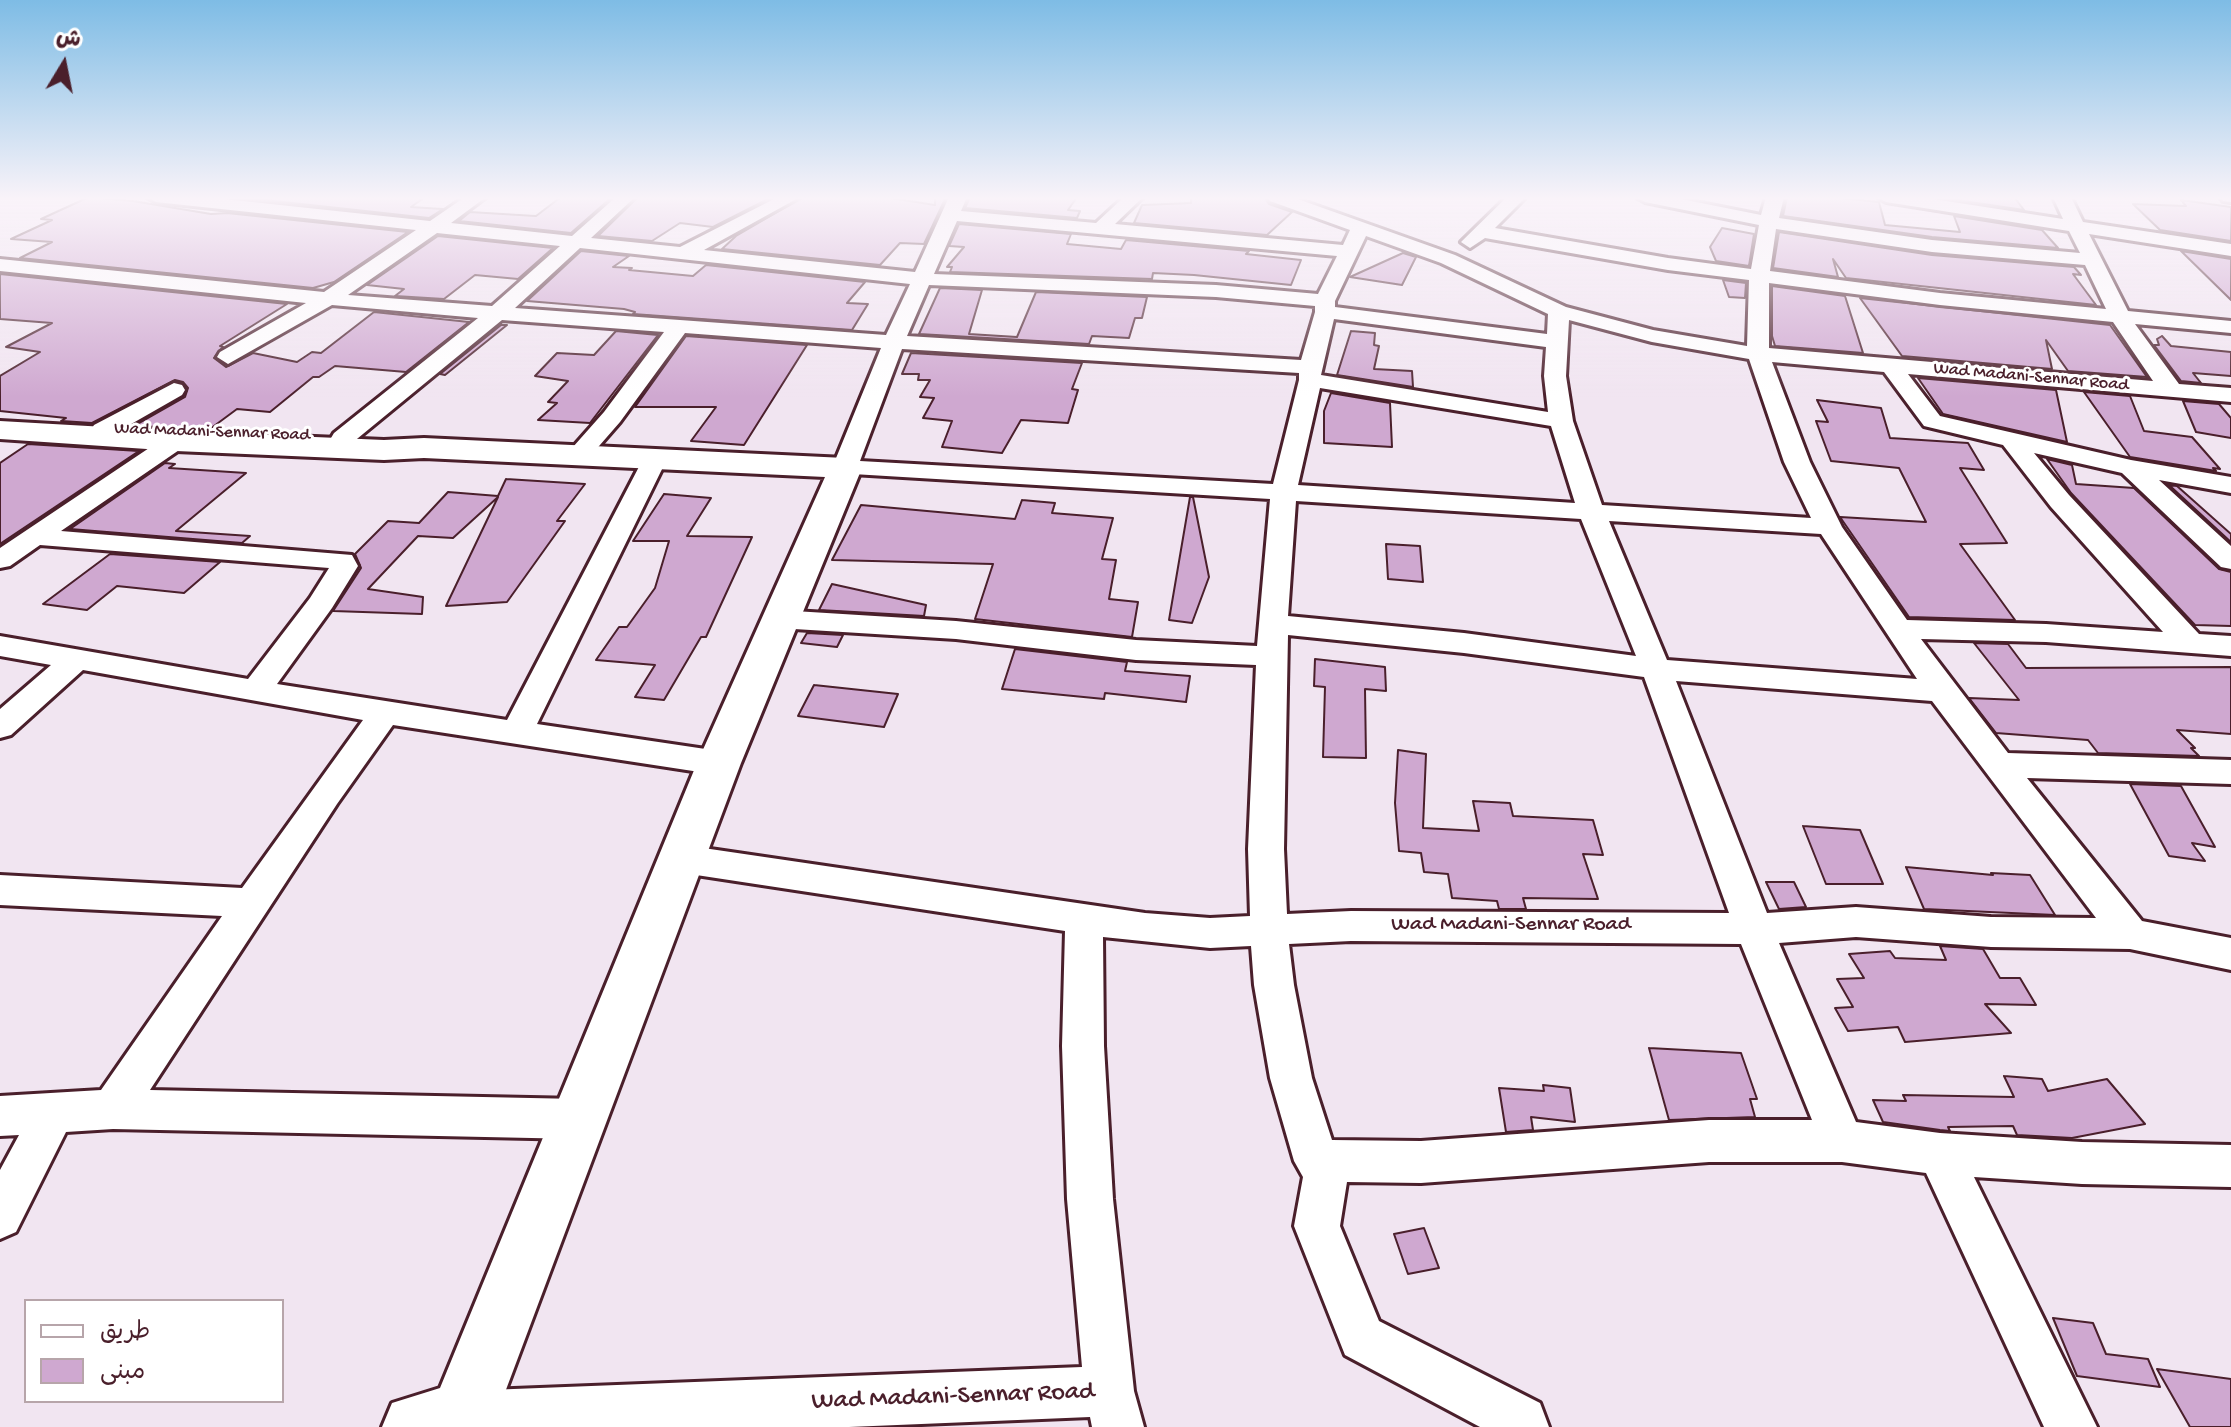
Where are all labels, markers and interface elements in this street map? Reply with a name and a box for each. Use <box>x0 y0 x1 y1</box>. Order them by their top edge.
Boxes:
north arrow <box>24 24 104 104</box>
text: ش <box>54 25 82 55</box>
street label: Wad Madani-Sennar Road <box>1932 359 2130 397</box>
street label: Wad Madani-Sennar Road <box>114 419 310 447</box>
street label: Wad Madani-Sennar Road <box>1391 913 1631 939</box>
legend <box>24 1299 284 1403</box>
text: طريق <box>100 1319 150 1348</box>
text: مبنى <box>100 1359 145 1388</box>
street label: Wad Madani-Sennar Road <box>811 1377 1095 1419</box>

